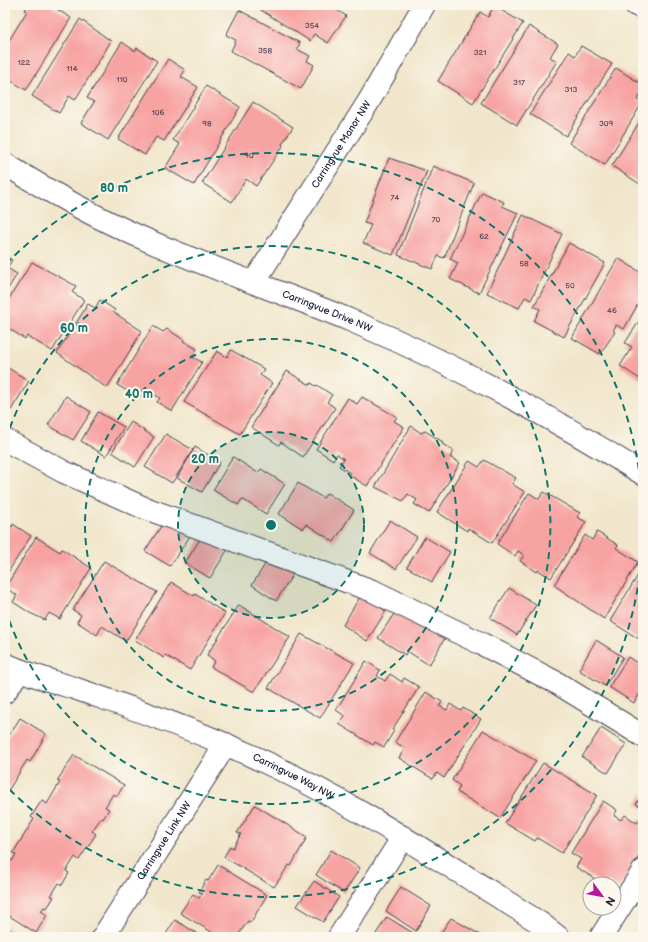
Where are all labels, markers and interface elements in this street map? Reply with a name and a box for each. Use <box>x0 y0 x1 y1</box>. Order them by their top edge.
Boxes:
house number: 354 <box>305 21 319 30</box>
house number: 358 <box>258 46 272 55</box>
house number: 321 <box>474 48 486 57</box>
house number: 122 <box>18 58 31 67</box>
house number: 114 <box>66 64 78 73</box>
house number: 110 <box>117 75 128 84</box>
house number: 317 <box>513 78 525 87</box>
house number: 313 <box>565 85 578 94</box>
street label: Carringvue Manor NW <box>309 98 374 190</box>
house number: 106 <box>152 108 164 117</box>
house number: 98 <box>202 119 212 128</box>
house number: 309 <box>599 119 613 128</box>
house number: 90 <box>244 151 254 160</box>
text: 80 m <box>100 181 128 196</box>
house number: 74 <box>391 193 400 202</box>
house number: 70 <box>432 215 441 224</box>
house number: 62 <box>479 232 489 241</box>
house number: 58 <box>519 259 529 268</box>
house number: 50 <box>565 281 575 290</box>
street label: Carringvue Drive NW <box>280 288 374 335</box>
house number: 46 <box>607 306 617 315</box>
text: 60 m <box>60 321 88 336</box>
text: 40 m <box>125 387 153 402</box>
text: 20 m <box>191 452 219 467</box>
centre of rings <box>264 518 278 532</box>
street label: Carringvue Way NW <box>251 751 336 802</box>
street label: Carringvue Link NW <box>135 799 194 882</box>
north arrow <box>582 876 622 916</box>
text: N <box>602 894 618 908</box>

